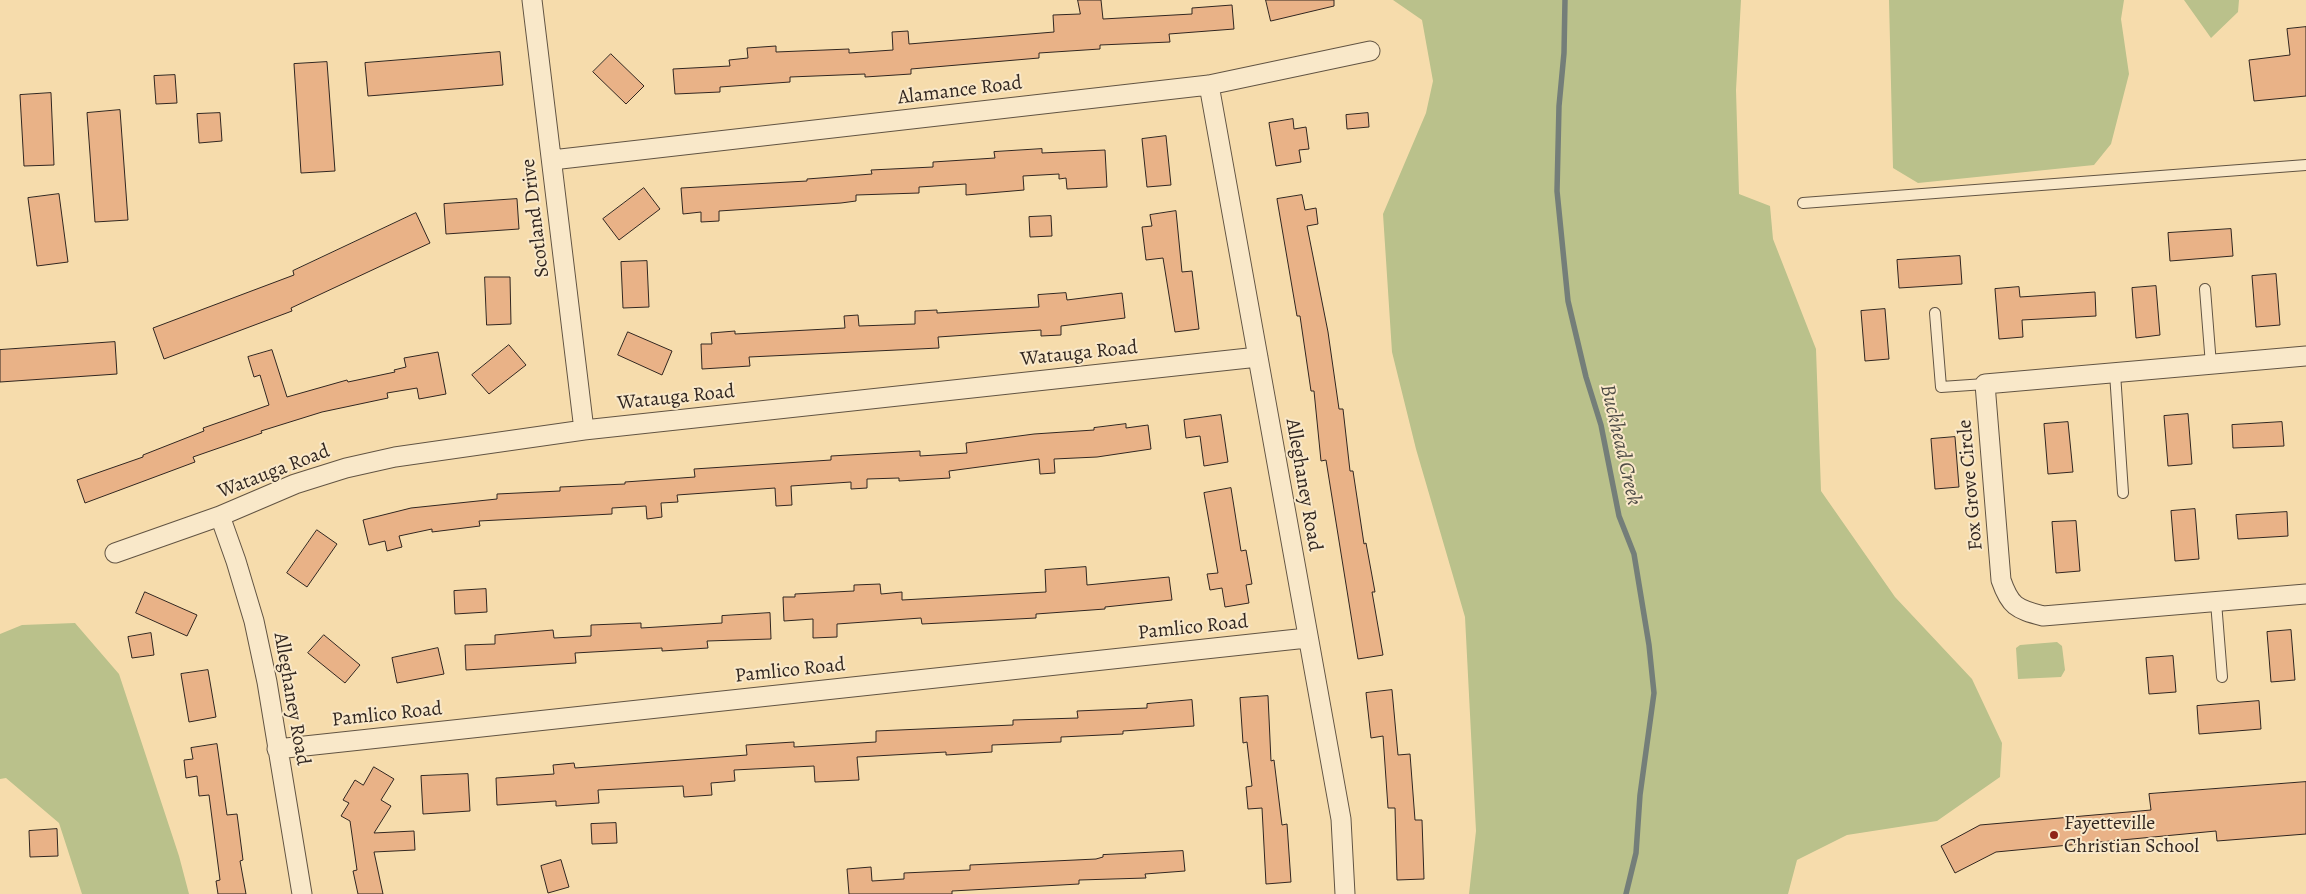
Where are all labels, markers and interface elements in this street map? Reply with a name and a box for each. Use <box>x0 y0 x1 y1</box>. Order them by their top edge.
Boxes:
street label: Alamance Road <box>896 71 1024 111</box>
street label: Scotland Drive <box>517 157 555 279</box>
street label: Watauga Road <box>1019 336 1139 372</box>
street label: Watauga Road <box>616 380 736 416</box>
water label: Buckhead Creek <box>1594 382 1646 508</box>
street label: Alleghaney Road <box>1280 417 1326 553</box>
street label: Fox Grove Circle <box>1953 418 1989 552</box>
street label: Watauga Road <box>215 440 333 504</box>
street label: Pamlico Road <box>1137 610 1249 646</box>
street label: Alleghaney Road <box>268 631 314 767</box>
street label: Pamlico Road <box>734 653 846 689</box>
street label: Pamlico Road <box>331 697 443 733</box>
place label: Fayetteville Christian School <box>2064 812 2199 859</box>
marker: Fayetteville Christian School <box>2048 829 2060 841</box>

